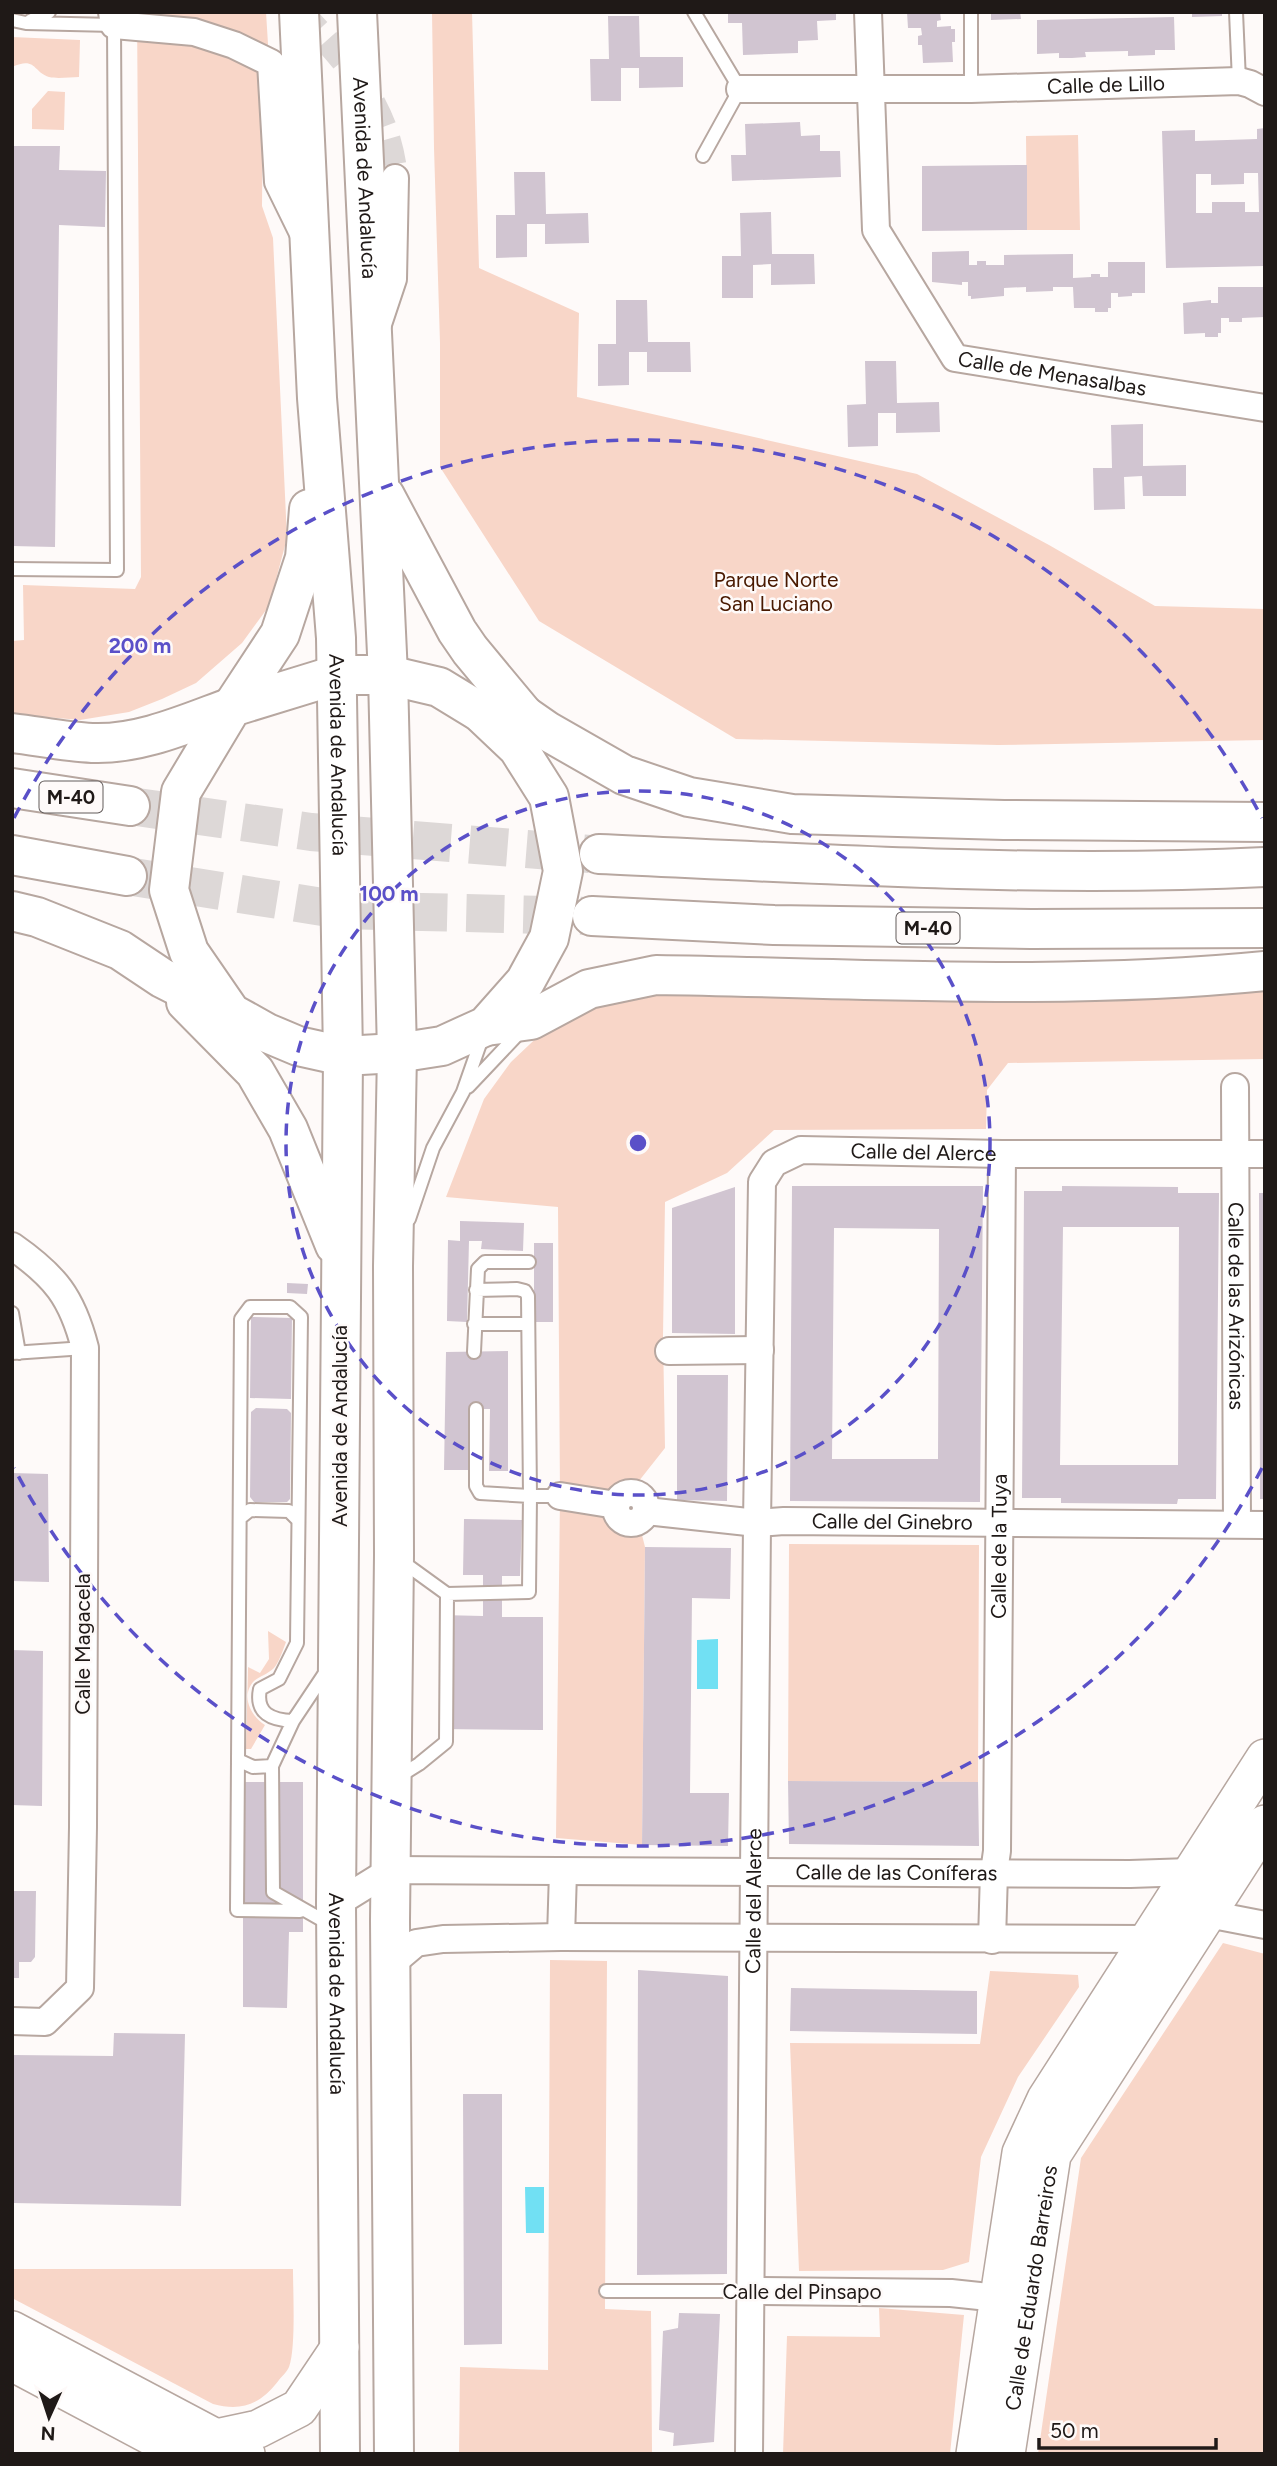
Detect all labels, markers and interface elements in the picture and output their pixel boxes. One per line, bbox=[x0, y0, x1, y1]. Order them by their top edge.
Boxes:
street label: Calle de Lillo bbox=[1047, 70, 1165, 99]
street label: Avenida de Andalucía bbox=[348, 76, 382, 279]
street label: Calle de Menasalbas bbox=[956, 346, 1148, 401]
park label: Parque Norte San Luciano bbox=[713, 567, 839, 616]
text: 200 m bbox=[109, 633, 171, 658]
street label: Avenida de Andalucía bbox=[324, 654, 353, 856]
road number: M-40 bbox=[40, 782, 102, 812]
text: 100 m bbox=[359, 881, 419, 906]
road number: M-40 bbox=[897, 912, 960, 944]
centre of rings bbox=[626, 1131, 650, 1155]
street label: Calle del Alerce bbox=[850, 1138, 997, 1166]
street label: Calle de las Arizónicas bbox=[1224, 1202, 1249, 1410]
street label: Avenida de Andalucía bbox=[327, 1325, 352, 1527]
street label: Calle de la Tuya bbox=[986, 1474, 1012, 1619]
street label: Calle del Ginebro bbox=[812, 1508, 973, 1535]
street label: Calle Magacela bbox=[70, 1573, 95, 1715]
street label: Calle del Alerce bbox=[740, 1828, 766, 1974]
street label: Calle de las Coníferas bbox=[795, 1859, 997, 1885]
street label: Avenida de Andalucía bbox=[324, 1893, 350, 2095]
street label: Calle de Eduardo Barreiros bbox=[1000, 2163, 1062, 2412]
street label: Calle del Pinsapo bbox=[722, 2279, 882, 2304]
north arrow bbox=[14, 2382, 84, 2452]
scale bar bbox=[1039, 2406, 1216, 2450]
text: 50 m bbox=[1050, 2418, 1099, 2443]
text: N bbox=[40, 2422, 56, 2445]

